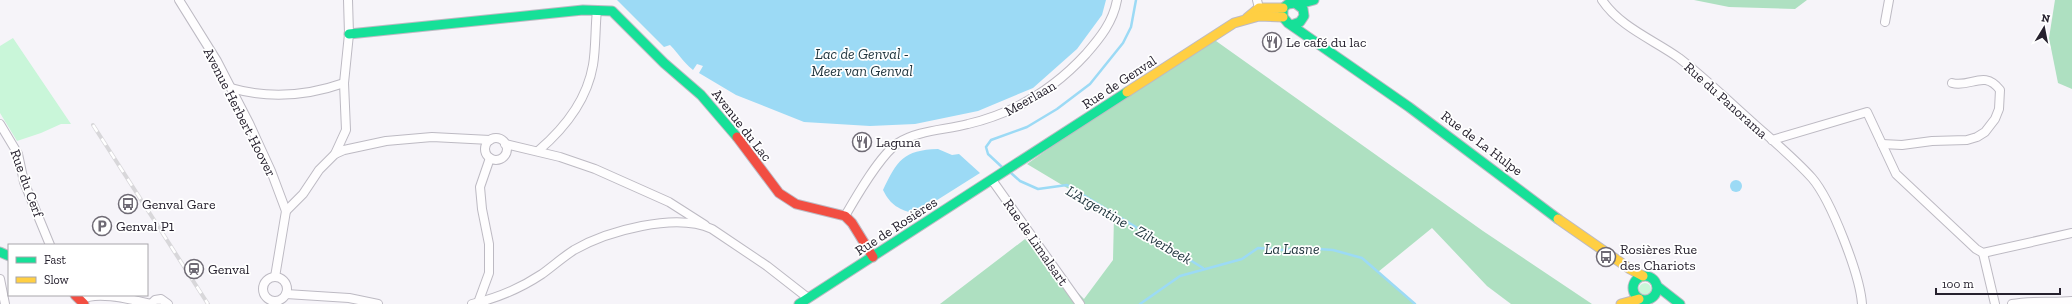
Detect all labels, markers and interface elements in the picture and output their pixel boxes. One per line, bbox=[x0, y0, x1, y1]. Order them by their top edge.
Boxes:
north arrow bbox=[2024, 8, 2064, 48]
text: N bbox=[2040, 12, 2052, 26]
restaurant icon: Le café du lac bbox=[1261, 31, 1283, 53]
place label: Le café du lac bbox=[1286, 34, 1366, 51]
street label: Avenue Herbert Hoover bbox=[200, 45, 279, 180]
water label: Lac de Genval - Meer van Genval bbox=[811, 45, 913, 80]
street label: Rue de Genval bbox=[1079, 52, 1160, 113]
street label: Rue du Panorama bbox=[1680, 58, 1771, 142]
street label: Meerlaan bbox=[1002, 77, 1059, 120]
street label: Avenue du Lac bbox=[708, 86, 775, 165]
street label: Rue de La Hulpe bbox=[1438, 107, 1526, 180]
restaurant icon: Laguna bbox=[851, 131, 873, 153]
place label: Laguna bbox=[876, 134, 921, 151]
street label: Rue du Cerf bbox=[6, 147, 47, 221]
water label: L'Argentine - Zilverbeek bbox=[1063, 182, 1195, 268]
bus stop icon: Genval Gare bbox=[117, 193, 139, 215]
street label: Rue de Rosières bbox=[852, 194, 941, 259]
place label: Genval Gare bbox=[142, 196, 216, 213]
street label: Rue de Limalsart bbox=[999, 196, 1072, 290]
parking icon: Genval P1 bbox=[91, 215, 113, 237]
place label: Genval P1 bbox=[116, 218, 175, 235]
water label: La Lasne bbox=[1265, 240, 1319, 258]
place label: Rosières Rue des Chariots bbox=[1620, 241, 1698, 274]
legend bbox=[8, 244, 148, 296]
bus stop icon: Rosières Rue des Chariots bbox=[1595, 246, 1617, 268]
text: Fast bbox=[44, 253, 67, 267]
station icon: Genval bbox=[183, 258, 205, 280]
place label: Genval bbox=[208, 261, 250, 278]
scale bar bbox=[1936, 270, 2060, 296]
text: Slow bbox=[44, 273, 70, 287]
text: 100 m bbox=[1942, 277, 1974, 291]

